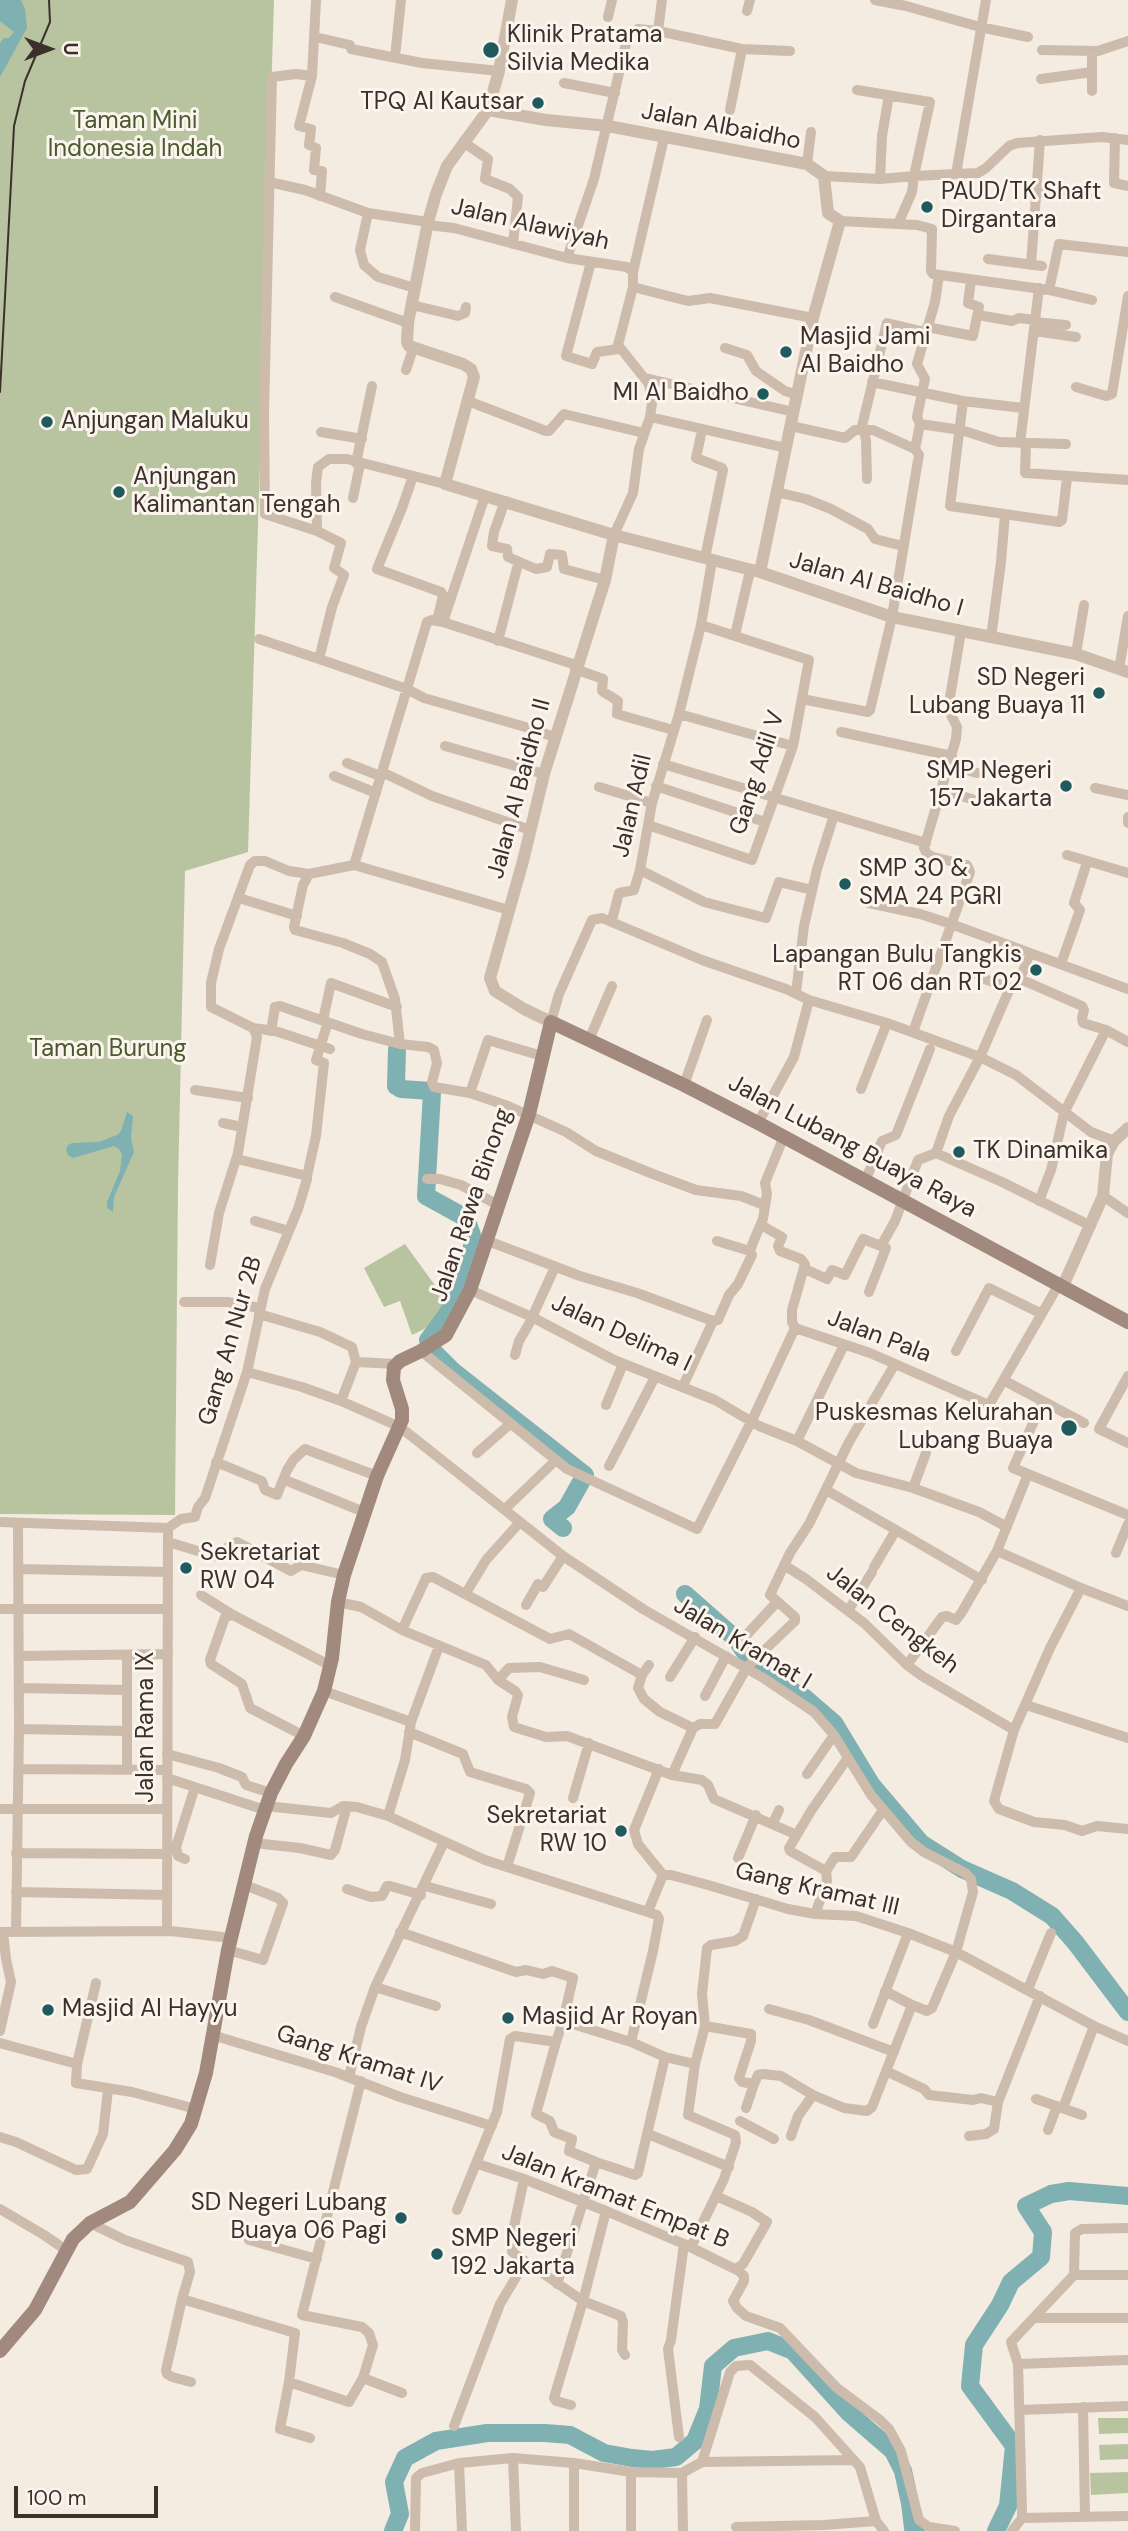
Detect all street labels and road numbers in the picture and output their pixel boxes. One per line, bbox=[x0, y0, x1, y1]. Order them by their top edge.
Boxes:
street label: Jalan Albaidho bbox=[639, 97, 803, 157]
street label: Jalan Alawiyah bbox=[448, 193, 612, 257]
street label: Jalan Al Baidho I bbox=[786, 546, 966, 624]
street label: Jalan Al Baidho II bbox=[482, 696, 558, 882]
street label: Gang Adil V bbox=[724, 707, 792, 839]
street label: Jalan Adil bbox=[607, 752, 659, 860]
street label: Jalan Lubang Buaya Raya bbox=[723, 1069, 981, 1225]
street label: Jalan Rawa Binong bbox=[425, 1104, 519, 1306]
street label: Gang An Nur 2B bbox=[193, 1253, 269, 1429]
street label: Jalan Delima I bbox=[546, 1289, 696, 1379]
street label: Jalan Pala bbox=[823, 1304, 935, 1370]
street label: Jalan Cengkeh bbox=[820, 1559, 964, 1681]
street label: Jalan Kramat I bbox=[668, 1592, 816, 1696]
street label: Jalan Rama IX bbox=[133, 1651, 161, 1803]
street label: Gang Kramat III bbox=[732, 1857, 902, 1923]
street label: Gang Kramat IV bbox=[273, 2020, 445, 2100]
street label: Jalan Kramat Empat B bbox=[497, 2138, 733, 2256]

